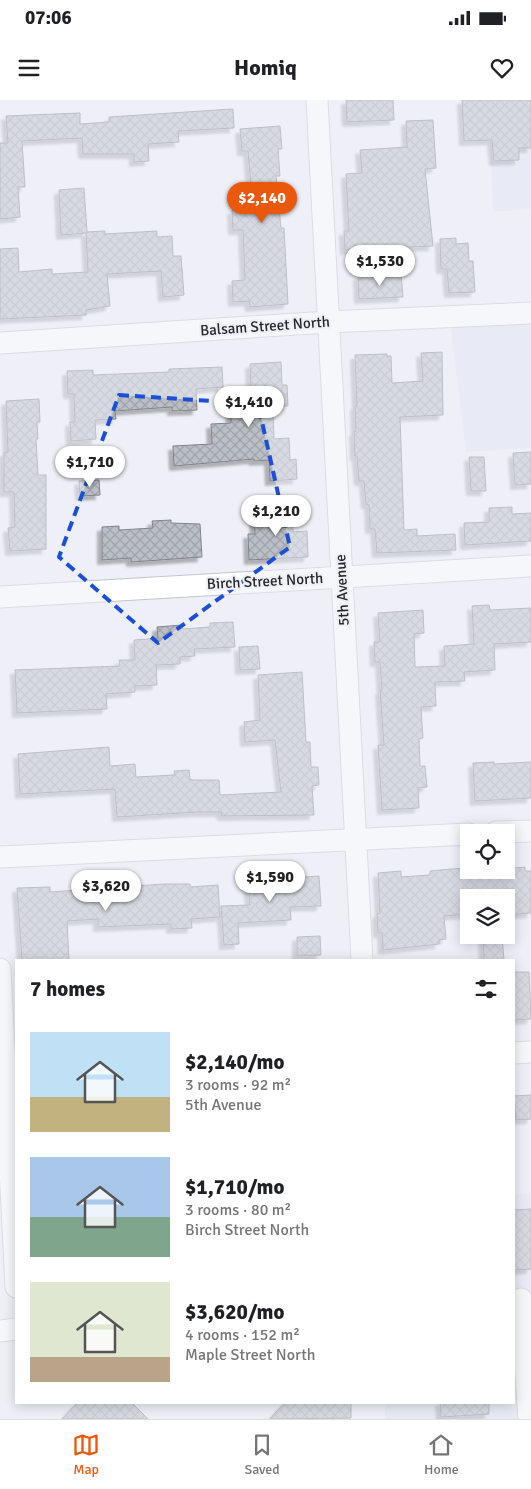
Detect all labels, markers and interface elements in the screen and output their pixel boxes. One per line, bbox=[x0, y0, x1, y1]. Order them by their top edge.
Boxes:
text: 07:06 bbox=[25, 6, 72, 30]
icon: menu bbox=[15, 54, 43, 82]
text: Homiq bbox=[234, 54, 297, 81]
icon: heart bbox=[488, 54, 516, 82]
pin: $2,140 bbox=[221, 182, 303, 224]
text: $2,140 bbox=[238, 188, 286, 208]
pin: $1,530 bbox=[339, 244, 421, 287]
text: $1,530 bbox=[356, 251, 404, 271]
street label: Balsam Street North bbox=[199, 312, 331, 340]
pin: $1,410 bbox=[208, 386, 290, 428]
text: $1,410 bbox=[225, 392, 273, 412]
pin: $1,710 bbox=[49, 446, 131, 488]
text: $1,710 bbox=[66, 452, 114, 472]
pin: $1,210 bbox=[235, 494, 317, 537]
text: $1,210 bbox=[252, 501, 300, 521]
street label: 5th Avenue bbox=[331, 554, 353, 626]
street label: Birch Street North bbox=[206, 569, 324, 593]
map controls bbox=[460, 824, 515, 944]
button: locate bbox=[460, 824, 515, 879]
pin: $1,590 bbox=[229, 860, 311, 903]
text: $1,590 bbox=[246, 867, 294, 887]
pin: $3,620 bbox=[65, 870, 147, 912]
text: $3,620 bbox=[82, 876, 130, 896]
button: layers bbox=[460, 889, 515, 944]
icon: filters bbox=[472, 975, 500, 1003]
text: 7 homes bbox=[30, 976, 105, 1002]
text: $2,140/mo bbox=[185, 1049, 284, 1075]
icon: home bbox=[70, 1052, 130, 1112]
text: 3 rooms · 92 m² bbox=[185, 1075, 291, 1095]
text: 5th Avenue bbox=[185, 1095, 262, 1115]
text: $1,710/mo bbox=[185, 1174, 284, 1200]
icon: home bbox=[70, 1177, 130, 1237]
text: 3 rooms · 80 m² bbox=[185, 1200, 291, 1220]
text: Birch Street North bbox=[185, 1220, 309, 1240]
text: $3,620/mo bbox=[185, 1299, 284, 1325]
icon: home bbox=[70, 1302, 130, 1362]
text: 4 rooms · 152 m² bbox=[185, 1325, 300, 1345]
text: Maple Street North bbox=[185, 1345, 316, 1365]
tab: Map bbox=[72, 1431, 100, 1478]
tab: Saved bbox=[244, 1431, 280, 1478]
tab: Home bbox=[424, 1431, 459, 1478]

